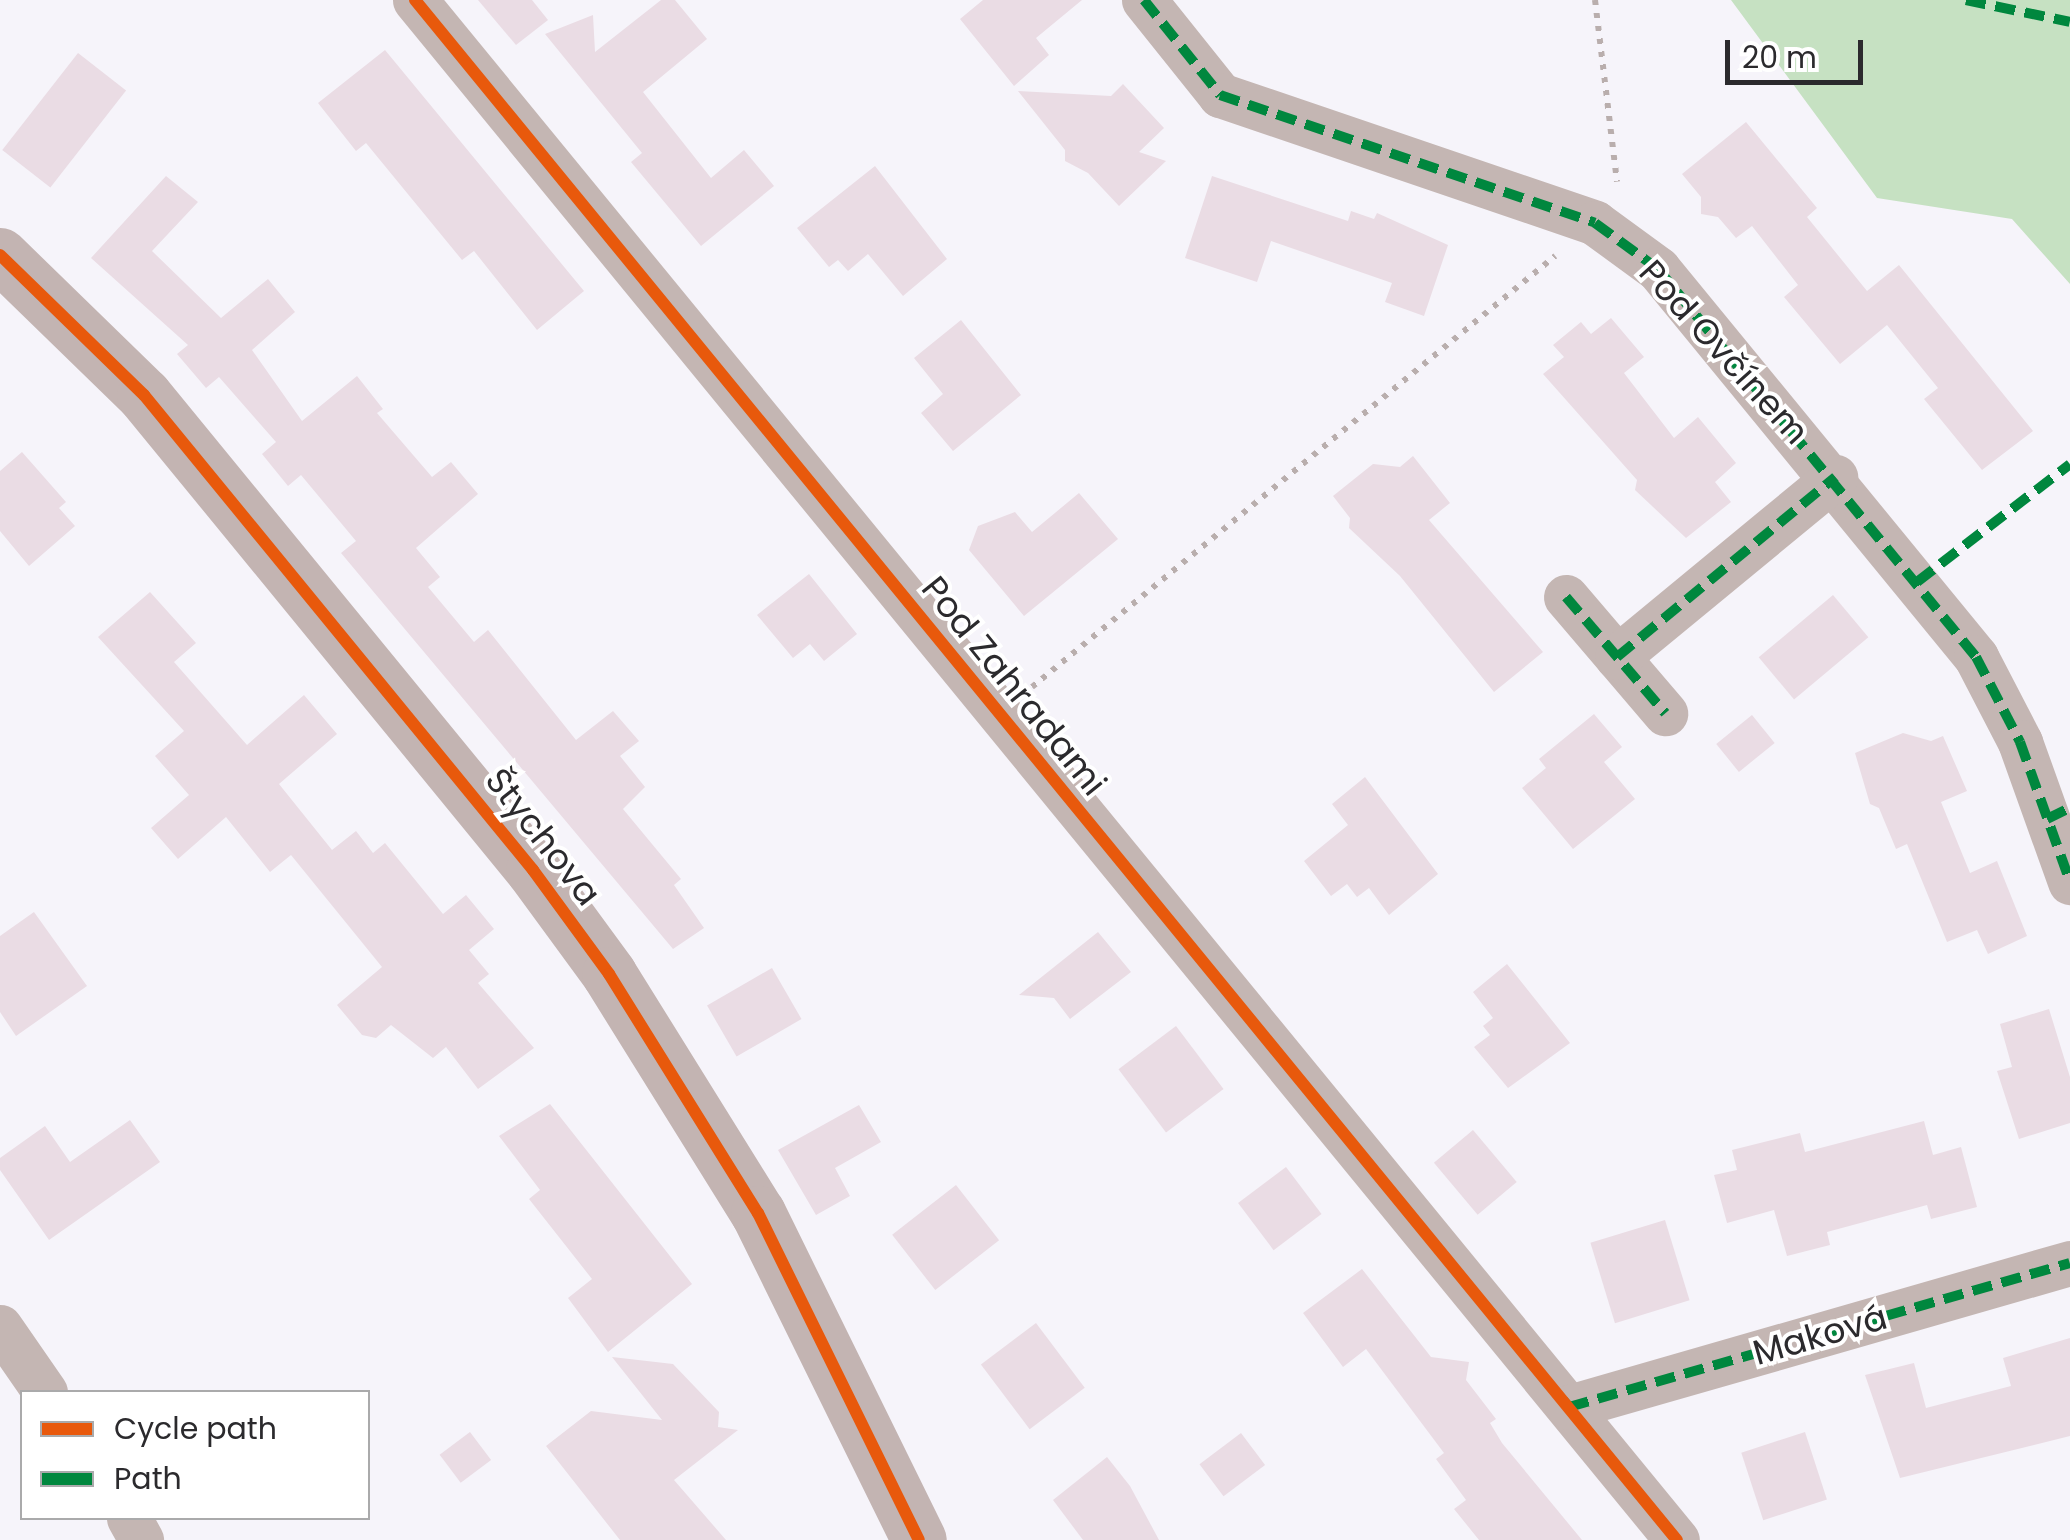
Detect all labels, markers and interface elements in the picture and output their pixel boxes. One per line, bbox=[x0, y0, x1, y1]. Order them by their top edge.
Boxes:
scale bar bbox=[1730, 20, 1868, 82]
text: 20 m bbox=[1742, 36, 1817, 79]
street label: Pod Ovčínem bbox=[1631, 251, 1817, 453]
street label: Pod Zahradami bbox=[913, 568, 1115, 804]
street label: Štychova bbox=[476, 760, 610, 914]
street label: Maková bbox=[1748, 1296, 1892, 1374]
legend bbox=[20, 1390, 370, 1520]
text: Cycle path bbox=[114, 1407, 277, 1450]
text: Path bbox=[114, 1457, 182, 1500]

